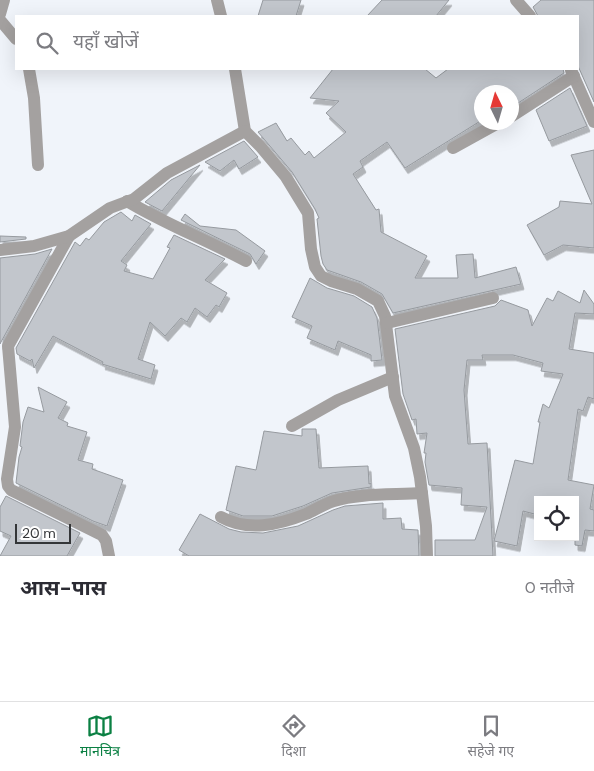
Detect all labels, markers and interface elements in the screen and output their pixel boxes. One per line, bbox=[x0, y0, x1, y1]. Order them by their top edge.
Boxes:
search box bbox=[15, 15, 579, 70]
icon: search bbox=[33, 29, 61, 57]
text: यहाँ खोजें bbox=[73, 29, 139, 54]
north arrow bbox=[474, 85, 519, 130]
map controls bbox=[534, 496, 579, 541]
button: locate bbox=[534, 496, 579, 541]
scale bar bbox=[15, 521, 71, 544]
text: 20 m bbox=[22, 524, 56, 542]
text: आस-पास bbox=[20, 574, 106, 602]
text: 0 नतीजे bbox=[525, 577, 574, 598]
tab: मानचित्र bbox=[80, 712, 120, 762]
tab: दिशा bbox=[280, 712, 308, 762]
tab: सहेजे गए bbox=[467, 712, 514, 762]

